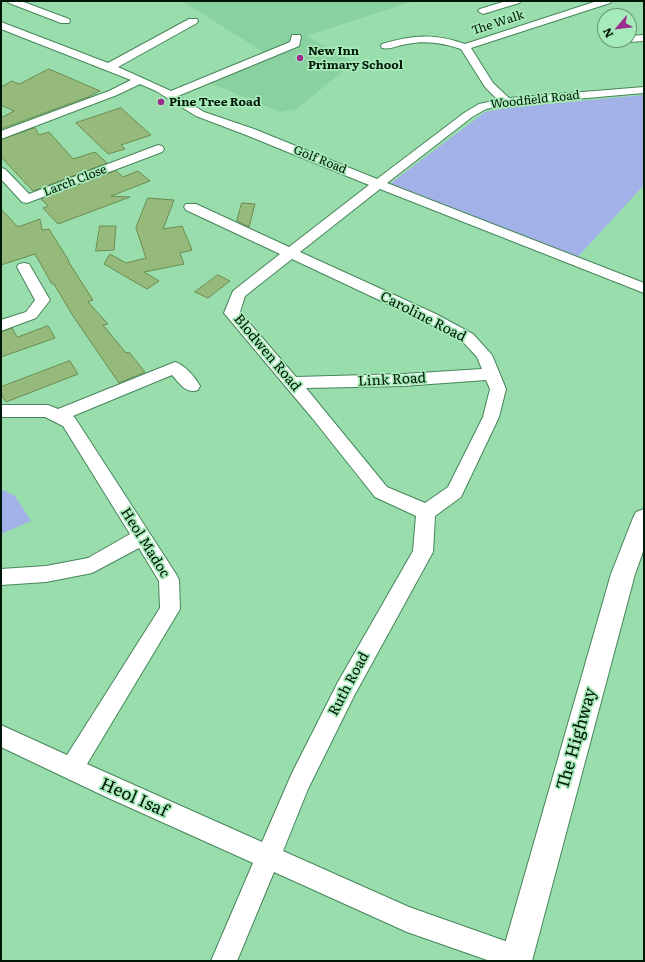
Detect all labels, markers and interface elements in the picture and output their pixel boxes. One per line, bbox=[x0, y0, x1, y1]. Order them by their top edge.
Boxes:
street label: The Walk bbox=[470, 8, 526, 38]
north arrow bbox=[597, 8, 637, 48]
text: N bbox=[598, 25, 617, 41]
place label: New Inn Primary School bbox=[308, 44, 403, 72]
marker: New Inn Primary School bbox=[295, 53, 305, 63]
street label: Woodfield Road bbox=[490, 88, 580, 112]
place label: Pine Tree Road bbox=[169, 95, 261, 109]
marker: Pine Tree Road bbox=[156, 97, 166, 107]
street label: Golf Road bbox=[291, 143, 349, 177]
street label: Larch Close bbox=[41, 162, 109, 200]
street label: Caroline Road bbox=[377, 288, 469, 346]
street label: Blodwen Road bbox=[230, 311, 304, 395]
street label: Link Road bbox=[358, 370, 426, 390]
street label: Heol Madoc bbox=[117, 505, 173, 581]
street label: Ruth Road bbox=[325, 649, 373, 719]
street label: The Highway bbox=[553, 686, 601, 792]
street label: Heol Isaf bbox=[97, 774, 171, 822]

